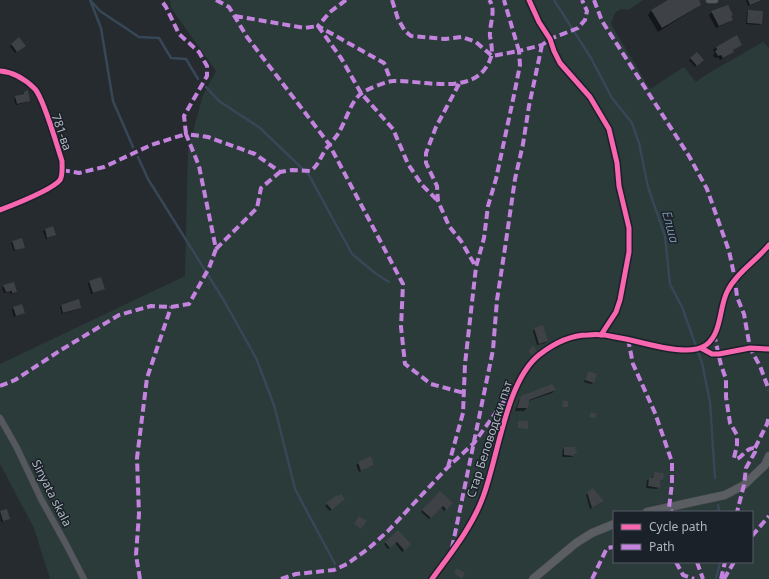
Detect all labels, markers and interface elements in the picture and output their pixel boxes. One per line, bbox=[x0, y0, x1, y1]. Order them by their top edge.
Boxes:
street label: 781-ва bbox=[48, 111, 76, 153]
water label: Елша bbox=[658, 209, 684, 246]
street label: Стар Беловодски път bbox=[462, 378, 516, 500]
street label: Sinyata skala bbox=[28, 457, 76, 529]
legend bbox=[613, 511, 753, 563]
text: Cycle path bbox=[649, 518, 707, 535]
text: Path bbox=[649, 538, 675, 555]

